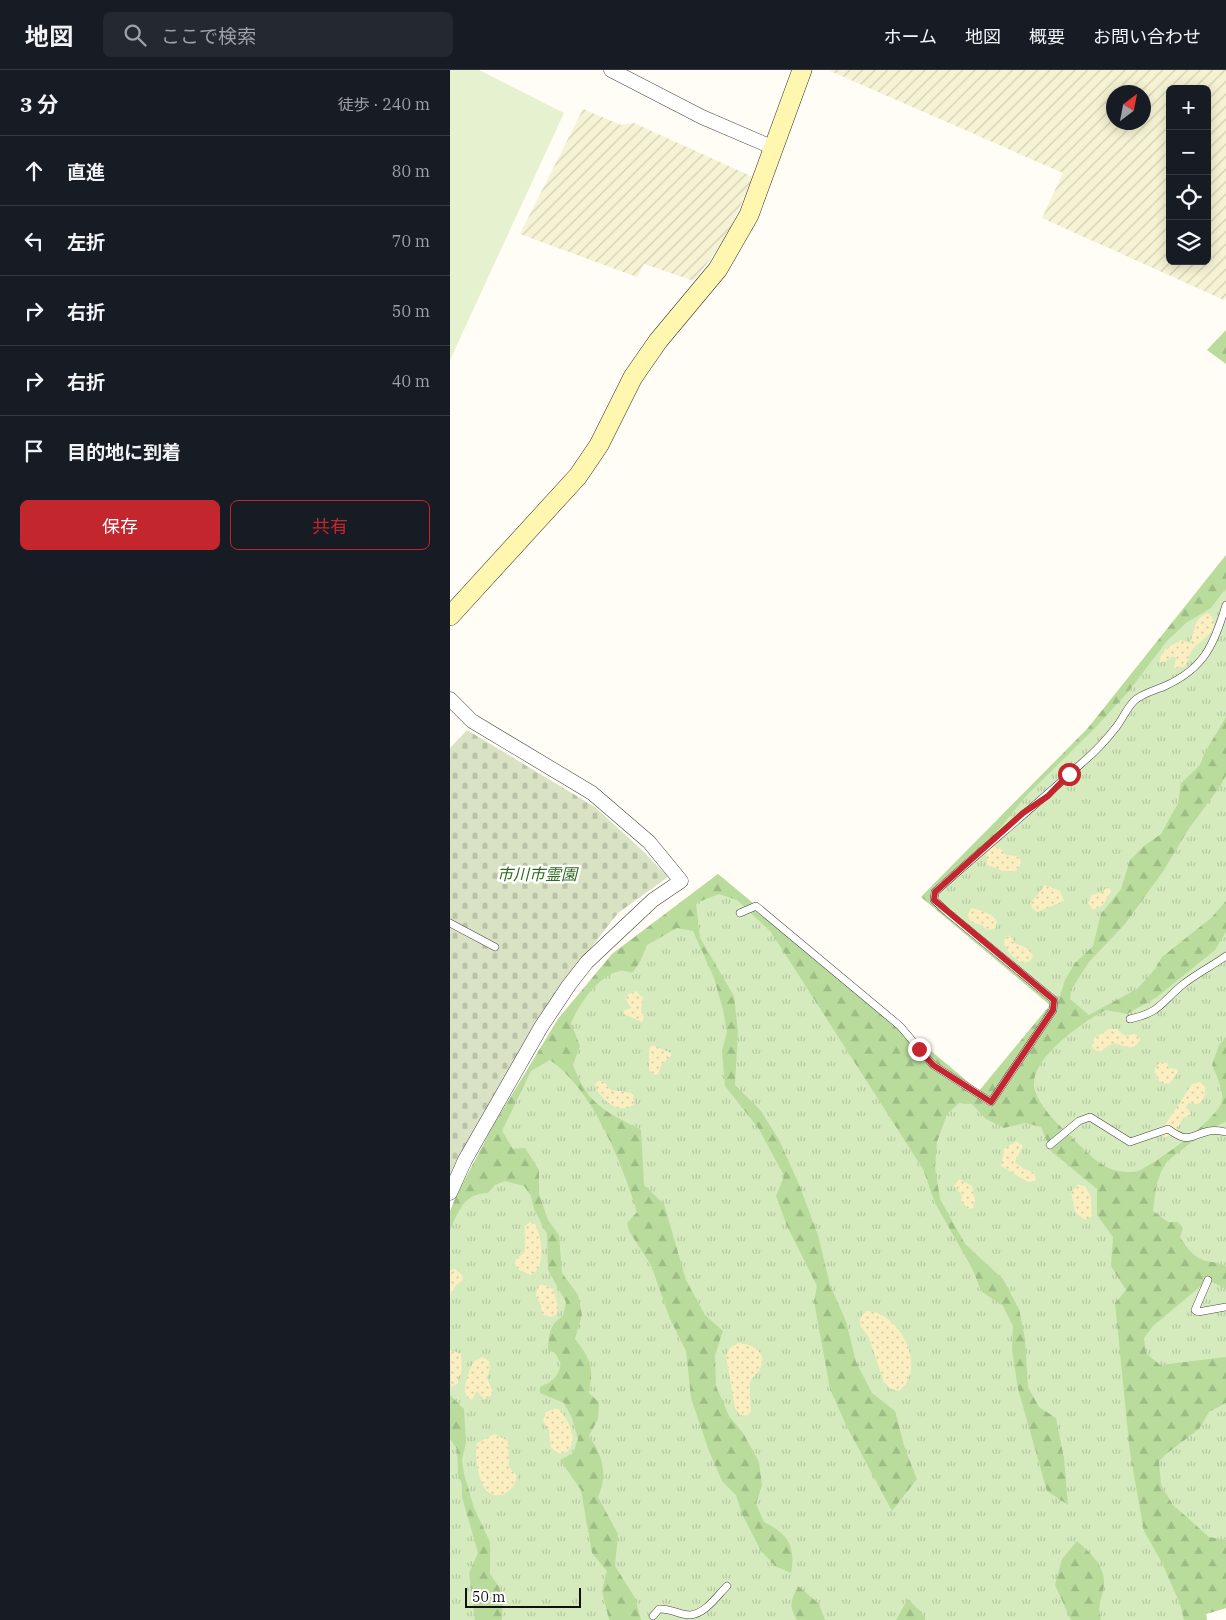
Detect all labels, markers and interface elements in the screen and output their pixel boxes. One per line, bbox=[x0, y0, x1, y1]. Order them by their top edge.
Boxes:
search box bbox=[103, 12, 453, 57]
text: 地図 bbox=[25, 20, 73, 52]
icon: search bbox=[121, 21, 149, 49]
text: ここで検索 bbox=[161, 24, 256, 48]
text: ホーム bbox=[884, 25, 937, 48]
text: 地図 bbox=[965, 25, 1001, 48]
text: 概要 bbox=[1029, 25, 1065, 48]
text: お問い合わせ bbox=[1093, 25, 1201, 48]
north arrow bbox=[1106, 85, 1151, 130]
map controls bbox=[1166, 85, 1211, 265]
button: + bbox=[1166, 85, 1211, 130]
text: 3 分 bbox=[20, 90, 58, 118]
text: 徒歩 · 240 m bbox=[338, 94, 430, 114]
button: − bbox=[1166, 130, 1211, 175]
icon: ahead bbox=[20, 157, 48, 185]
text: 直進 bbox=[67, 160, 105, 184]
text: 80 m bbox=[392, 161, 430, 181]
button: locate bbox=[1166, 175, 1211, 220]
button: layers bbox=[1166, 220, 1211, 265]
icon: left bbox=[20, 227, 48, 255]
text: 左折 bbox=[67, 230, 105, 254]
text: 70 m bbox=[392, 231, 430, 251]
icon: right bbox=[20, 297, 48, 325]
text: 右折 bbox=[67, 300, 105, 324]
text: 50 m bbox=[392, 301, 430, 321]
icon: right bbox=[20, 367, 48, 395]
text: 右折 bbox=[67, 370, 105, 394]
text: 40 m bbox=[392, 371, 430, 391]
icon: arrive bbox=[20, 437, 48, 465]
text: 目的地に到着 bbox=[67, 440, 181, 464]
button: 保存 bbox=[20, 500, 220, 550]
button: 共有 bbox=[230, 500, 430, 550]
route start bbox=[1058, 763, 1081, 786]
park label: 市川市霊園 bbox=[497, 864, 579, 884]
route end bbox=[908, 1038, 931, 1061]
scale bar bbox=[465, 1585, 581, 1608]
text: 50 m bbox=[472, 1588, 505, 1606]

